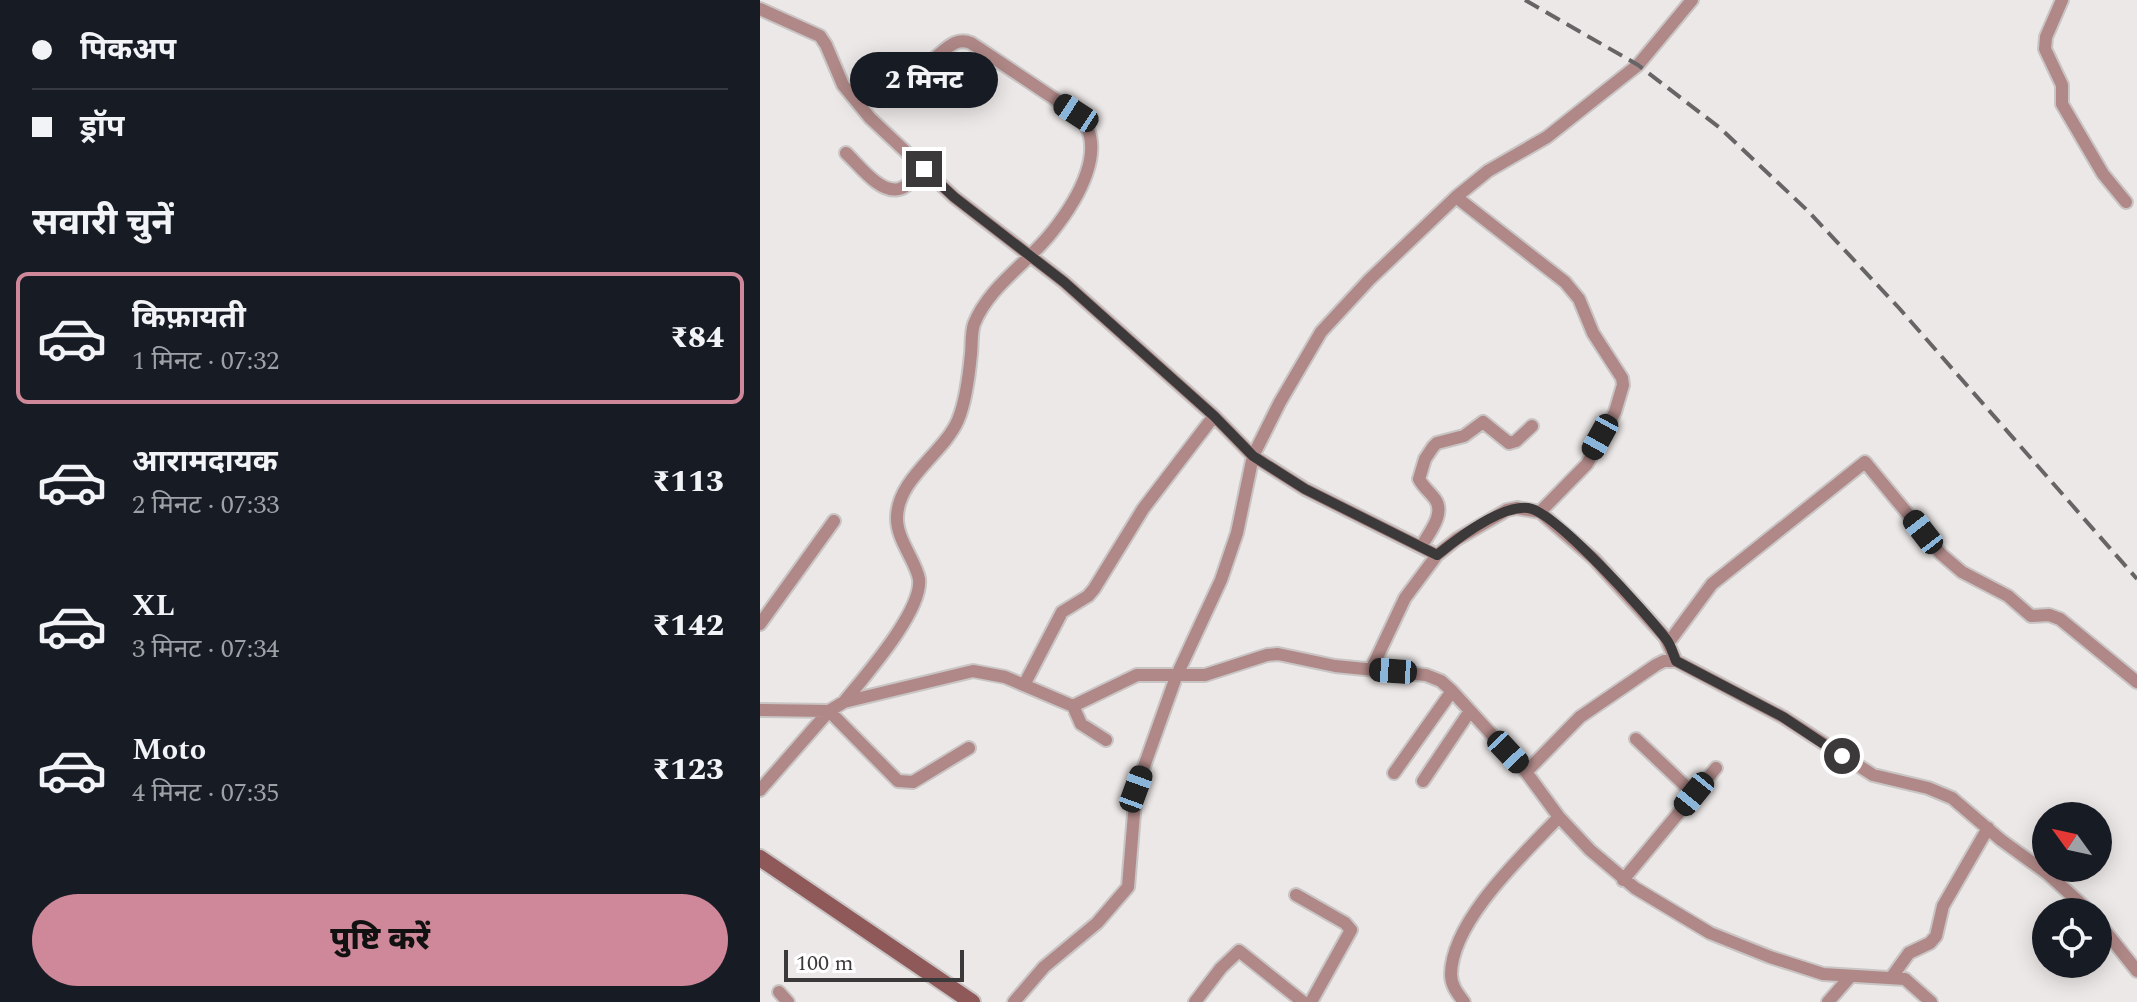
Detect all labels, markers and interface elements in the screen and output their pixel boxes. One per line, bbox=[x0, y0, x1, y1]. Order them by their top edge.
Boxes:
text: पिकअप bbox=[80, 27, 176, 73]
callout: 2 मिनट bbox=[850, 53, 998, 109]
text: 2 मिनट bbox=[885, 60, 963, 100]
car bbox=[1049, 90, 1103, 136]
text: ड्रॉप bbox=[80, 104, 124, 150]
route end bbox=[906, 151, 942, 187]
text: सवारी चुनें bbox=[32, 196, 173, 251]
text: किफ़ायती bbox=[132, 295, 246, 341]
icon: car bbox=[36, 302, 108, 374]
text: ₹84 bbox=[670, 315, 724, 361]
text: 1 मिनट · 07:32 bbox=[132, 341, 279, 381]
car bbox=[1578, 410, 1622, 464]
text: आरामदायक bbox=[132, 439, 278, 485]
icon: car bbox=[36, 446, 108, 518]
text: ₹113 bbox=[652, 459, 724, 505]
text: 2 मिनट · 07:33 bbox=[132, 485, 279, 525]
car bbox=[1899, 506, 1947, 558]
text: XL bbox=[132, 583, 175, 629]
icon: car bbox=[36, 590, 108, 662]
text: ₹142 bbox=[652, 603, 724, 649]
text: 3 मिनट · 07:34 bbox=[132, 629, 279, 669]
car bbox=[1368, 657, 1418, 685]
car bbox=[1483, 726, 1533, 778]
text: Moto bbox=[132, 727, 206, 773]
icon: car bbox=[36, 734, 108, 806]
route start bbox=[1824, 738, 1860, 774]
text: ₹123 bbox=[652, 747, 724, 793]
car bbox=[1117, 762, 1155, 816]
car bbox=[1670, 768, 1718, 820]
text: 4 मिनट · 07:35 bbox=[132, 773, 279, 813]
north arrow bbox=[2032, 802, 2112, 882]
map controls bbox=[2032, 802, 2112, 978]
button: पुष्टि करें bbox=[32, 894, 728, 986]
button: locate bbox=[2032, 898, 2112, 978]
scale bar bbox=[784, 946, 964, 982]
text: 100 m bbox=[796, 947, 853, 980]

